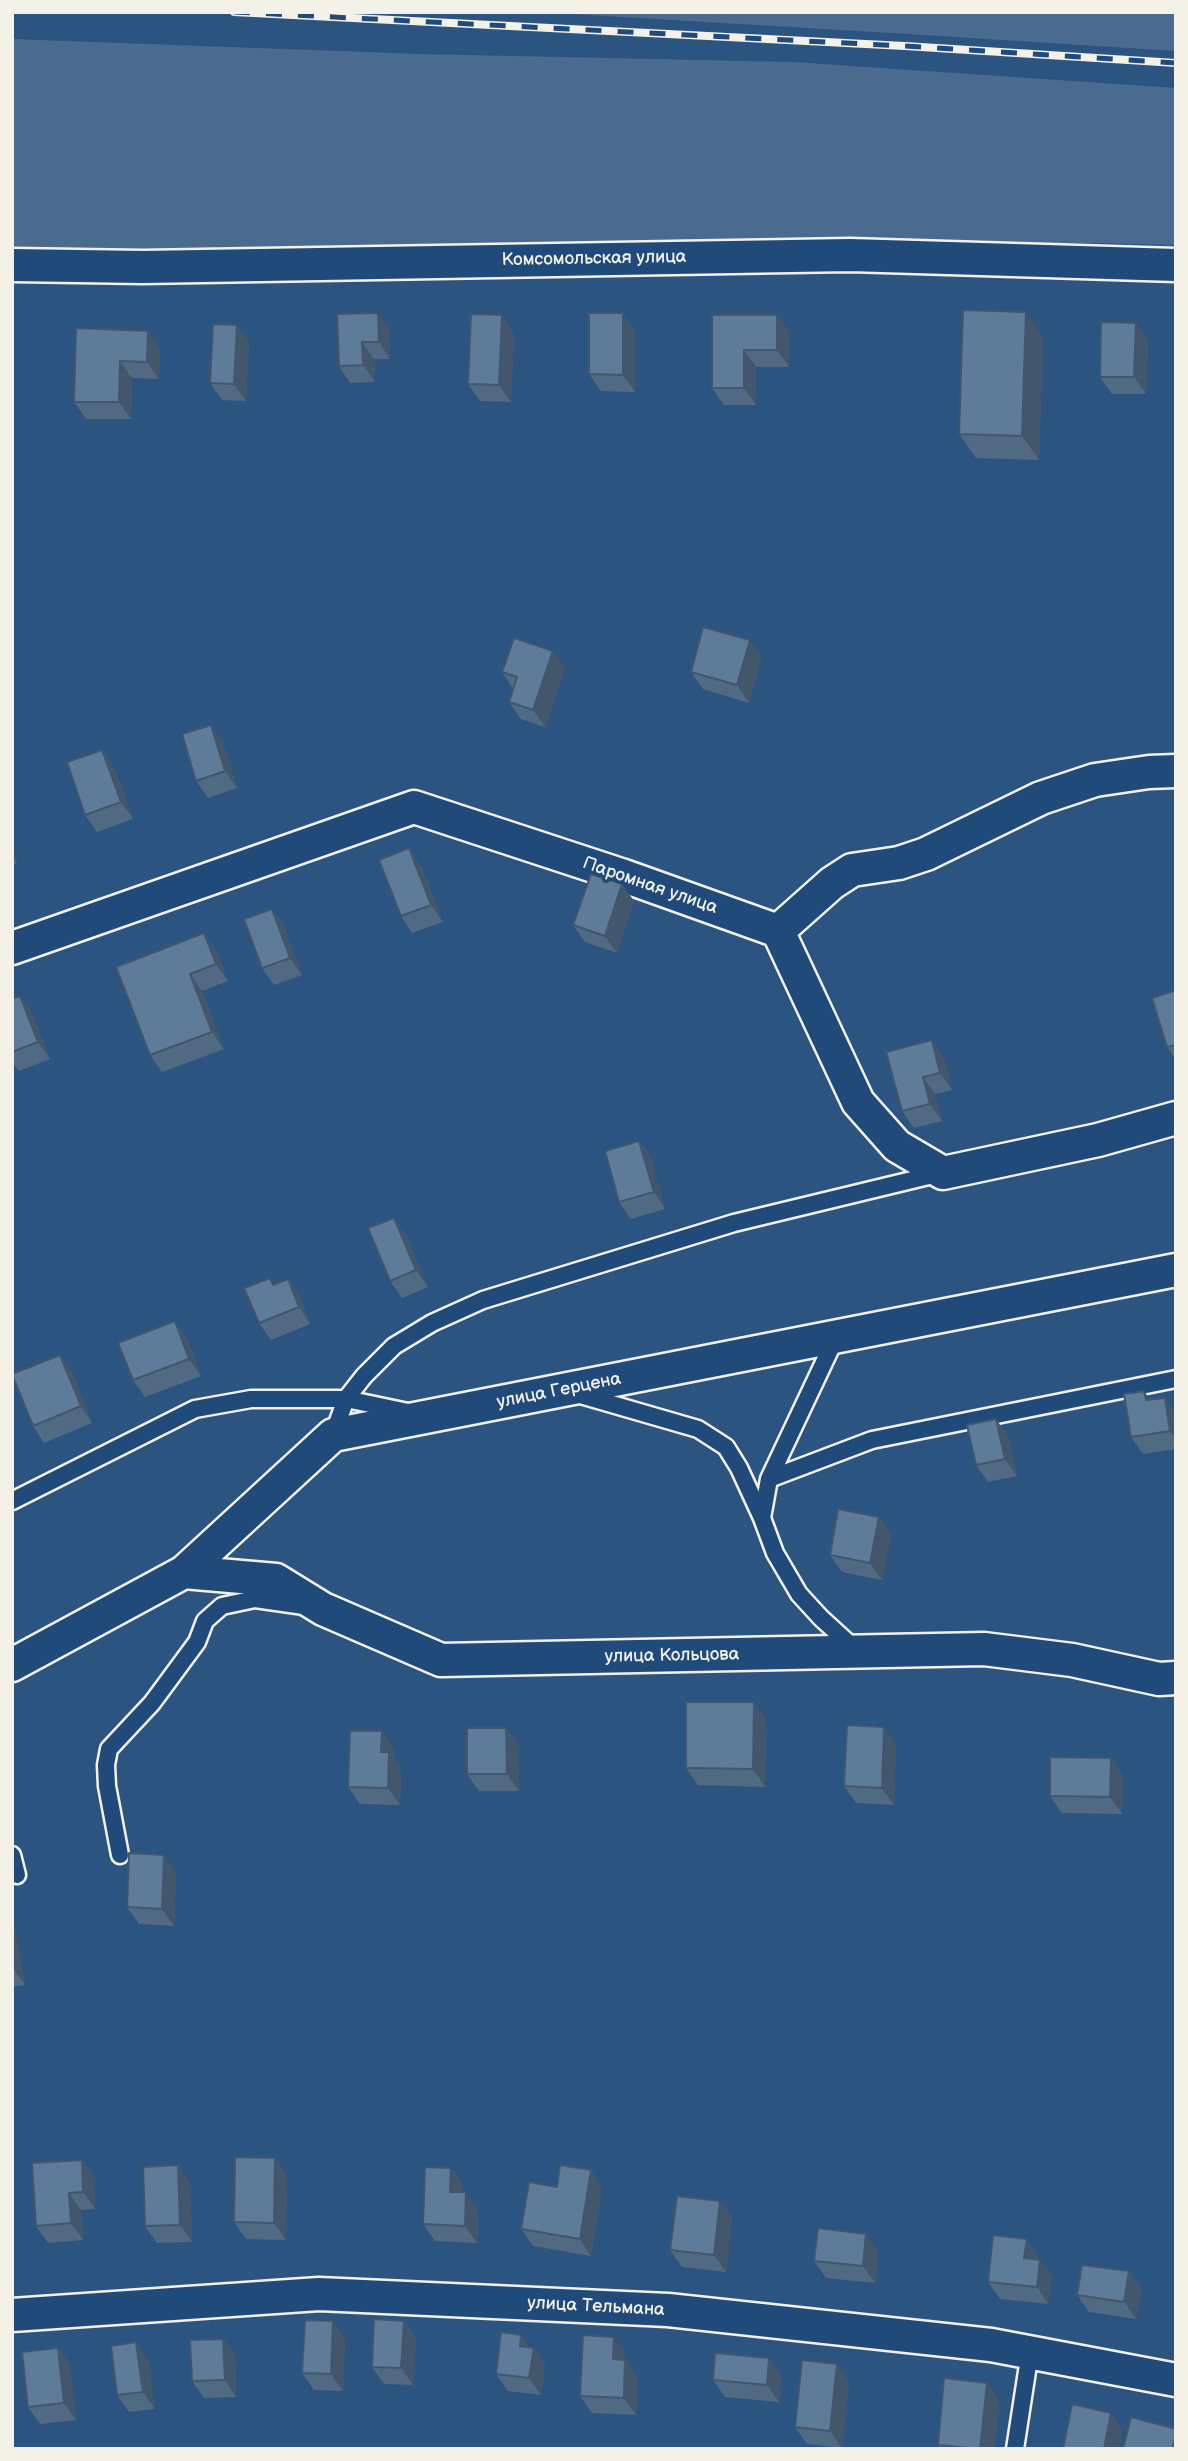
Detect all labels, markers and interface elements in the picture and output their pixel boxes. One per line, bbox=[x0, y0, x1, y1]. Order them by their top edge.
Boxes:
street label: Комсомольская улица bbox=[501, 247, 687, 271]
street label: Паромная улица bbox=[580, 853, 720, 919]
street label: улица Герцена bbox=[495, 1368, 623, 1414]
street label: улица Кольцова bbox=[604, 1644, 740, 1668]
street label: улица Тельмана bbox=[527, 2293, 665, 2321]

